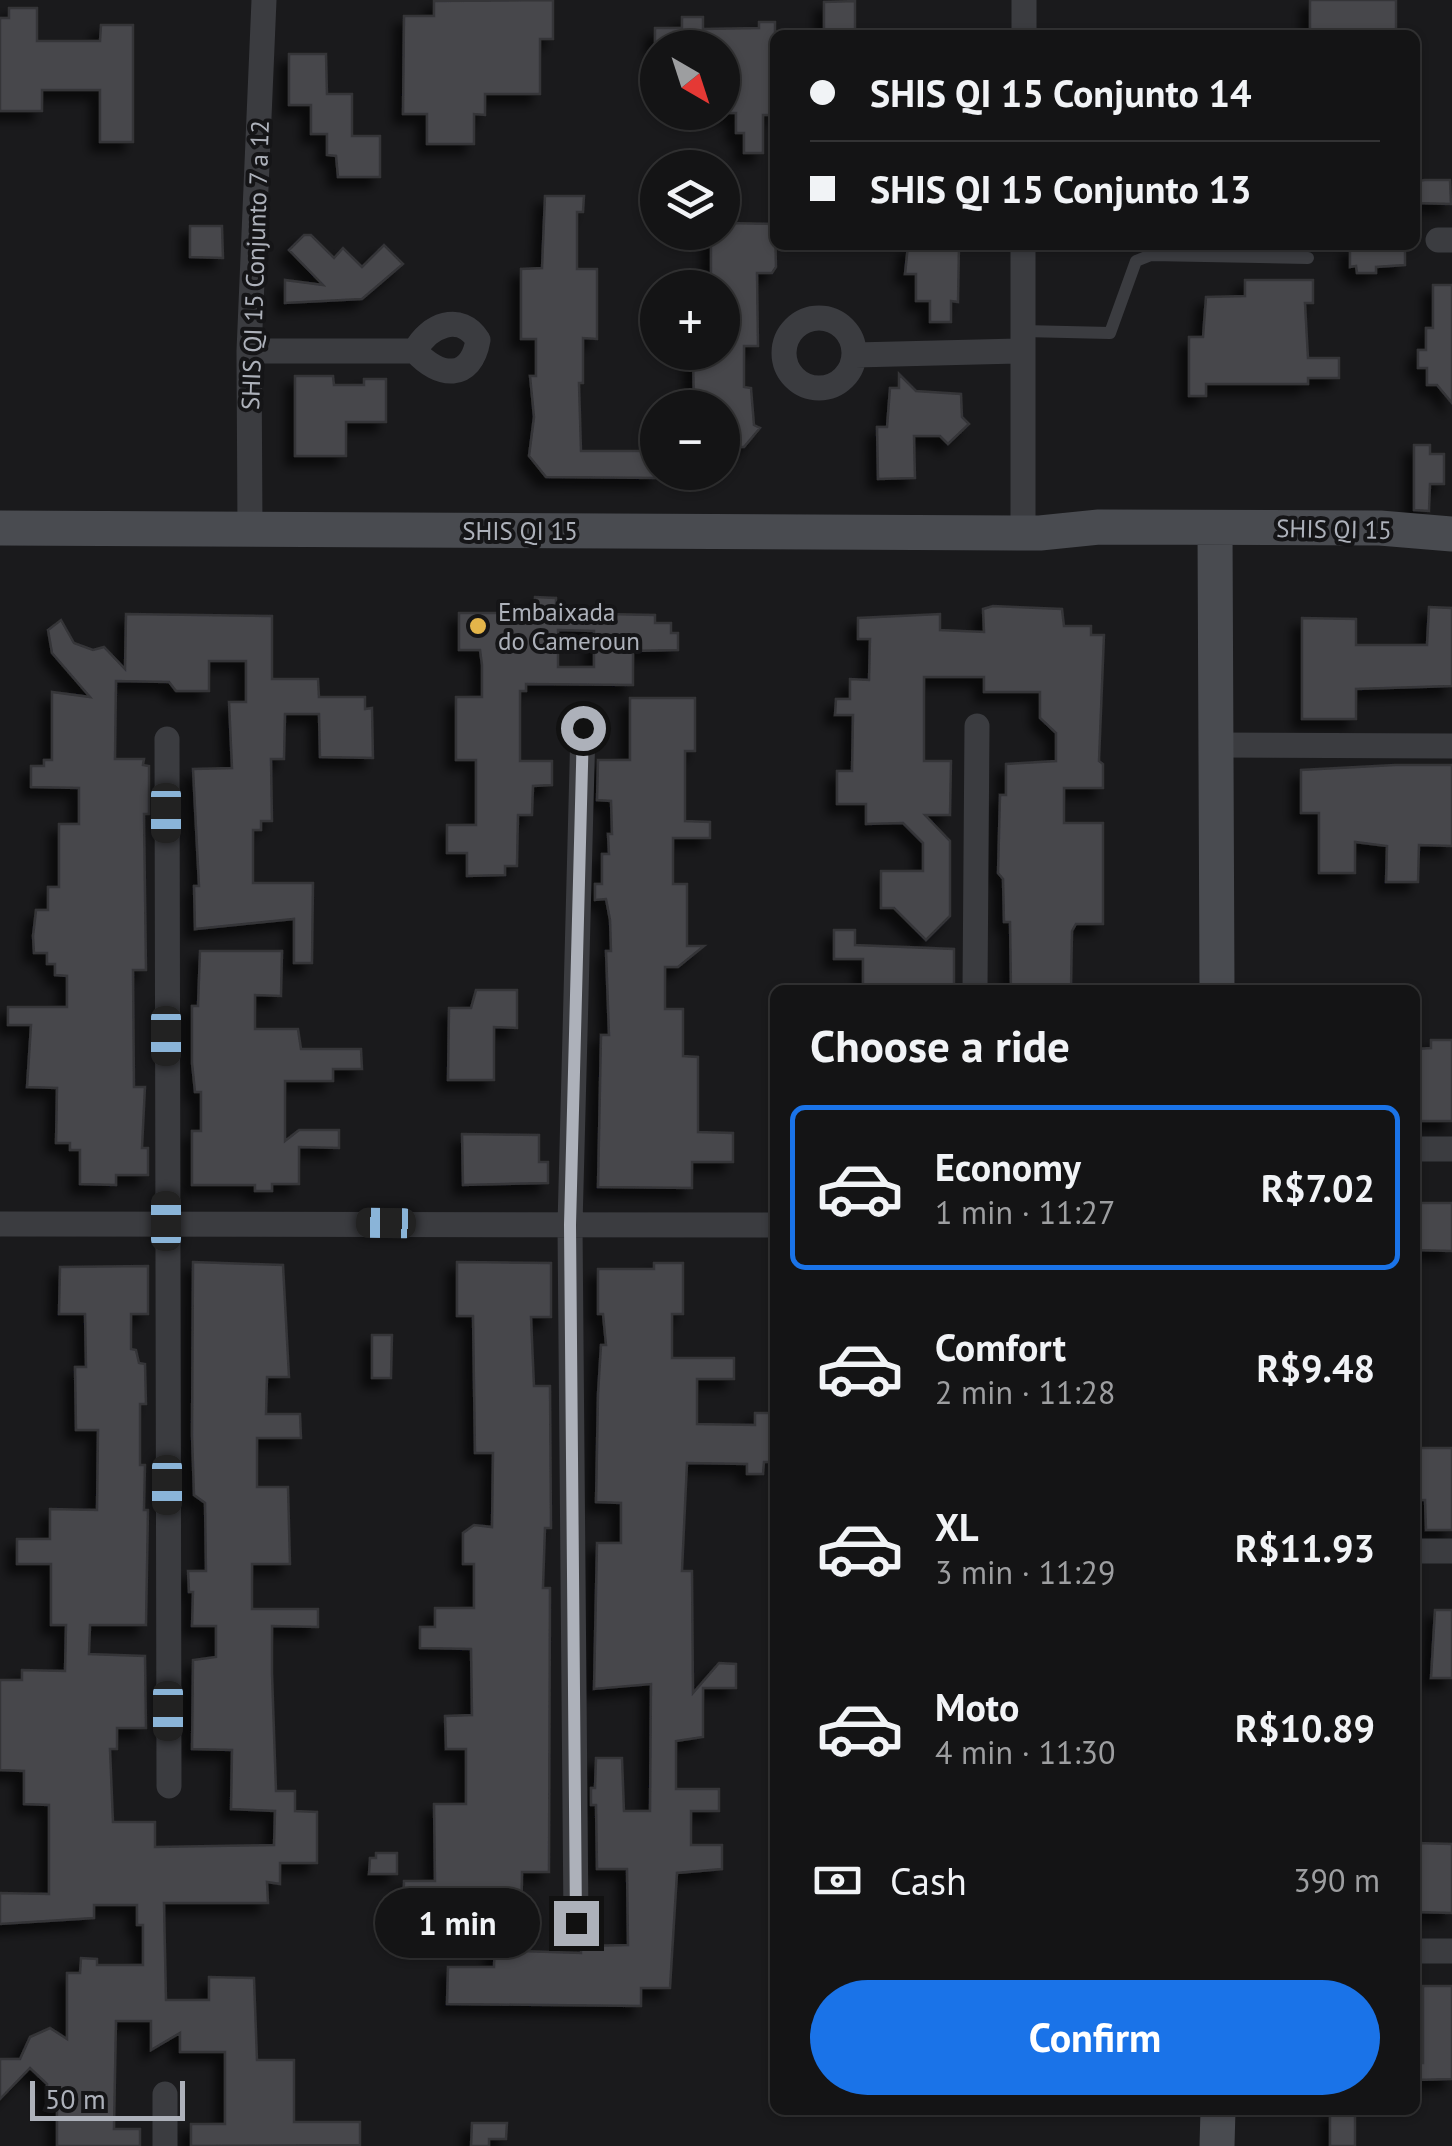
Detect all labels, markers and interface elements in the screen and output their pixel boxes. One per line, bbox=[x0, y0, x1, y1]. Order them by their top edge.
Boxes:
north arrow bbox=[640, 30, 740, 130]
map controls bbox=[640, 30, 740, 490]
text: SHIS QI 15 Conjunto 14 bbox=[870, 68, 1252, 117]
street label: SHIS QI 15 Conjunto 7 a 12 bbox=[234, 119, 276, 411]
button: layers bbox=[640, 150, 740, 250]
text: SHIS QI 15 Conjunto 13 bbox=[870, 164, 1252, 213]
button: + bbox=[640, 270, 740, 370]
button: − bbox=[640, 390, 740, 490]
street label: SHIS QI 15 bbox=[1276, 512, 1392, 546]
street label: SHIS QI 15 bbox=[462, 515, 578, 547]
place label: Embaixada do Cameroun bbox=[498, 596, 640, 657]
marker: Embaixada do Cameroun bbox=[467, 615, 489, 637]
route start bbox=[561, 706, 606, 751]
car bbox=[151, 783, 181, 843]
car bbox=[151, 1006, 181, 1066]
text: Choose a ride bbox=[810, 1016, 1070, 1074]
text: Economy bbox=[935, 1142, 1081, 1191]
icon: car bbox=[815, 1143, 905, 1233]
text: R$7.02 bbox=[1261, 1163, 1375, 1212]
car bbox=[151, 1191, 181, 1251]
text: 1 min · 11:27 bbox=[935, 1191, 1115, 1233]
car bbox=[356, 1207, 416, 1239]
text: Comfort bbox=[935, 1322, 1066, 1371]
icon: car bbox=[815, 1323, 905, 1413]
text: R$9.48 bbox=[1257, 1343, 1375, 1392]
text: 2 min · 11:28 bbox=[935, 1371, 1115, 1413]
car bbox=[152, 1455, 182, 1515]
text: XL bbox=[935, 1502, 979, 1551]
icon: car bbox=[815, 1503, 905, 1593]
text: R$11.93 bbox=[1235, 1523, 1375, 1572]
text: 3 min · 11:29 bbox=[935, 1551, 1115, 1593]
car bbox=[153, 1681, 183, 1741]
text: Moto bbox=[935, 1682, 1019, 1731]
icon: car bbox=[815, 1683, 905, 1773]
text: R$10.89 bbox=[1235, 1703, 1375, 1752]
text: 4 min · 11:30 bbox=[935, 1731, 1115, 1773]
icon: cash bbox=[810, 1853, 865, 1908]
text: Cash bbox=[890, 1856, 967, 1905]
text: 390 m bbox=[1293, 1859, 1380, 1901]
callout: 1 min bbox=[376, 1888, 541, 1958]
route end bbox=[554, 1901, 599, 1946]
text: 1 min bbox=[418, 1902, 497, 1944]
button: Confirm bbox=[810, 1980, 1380, 2095]
scale bar bbox=[30, 2076, 185, 2120]
text: 50 m bbox=[45, 2080, 106, 2117]

